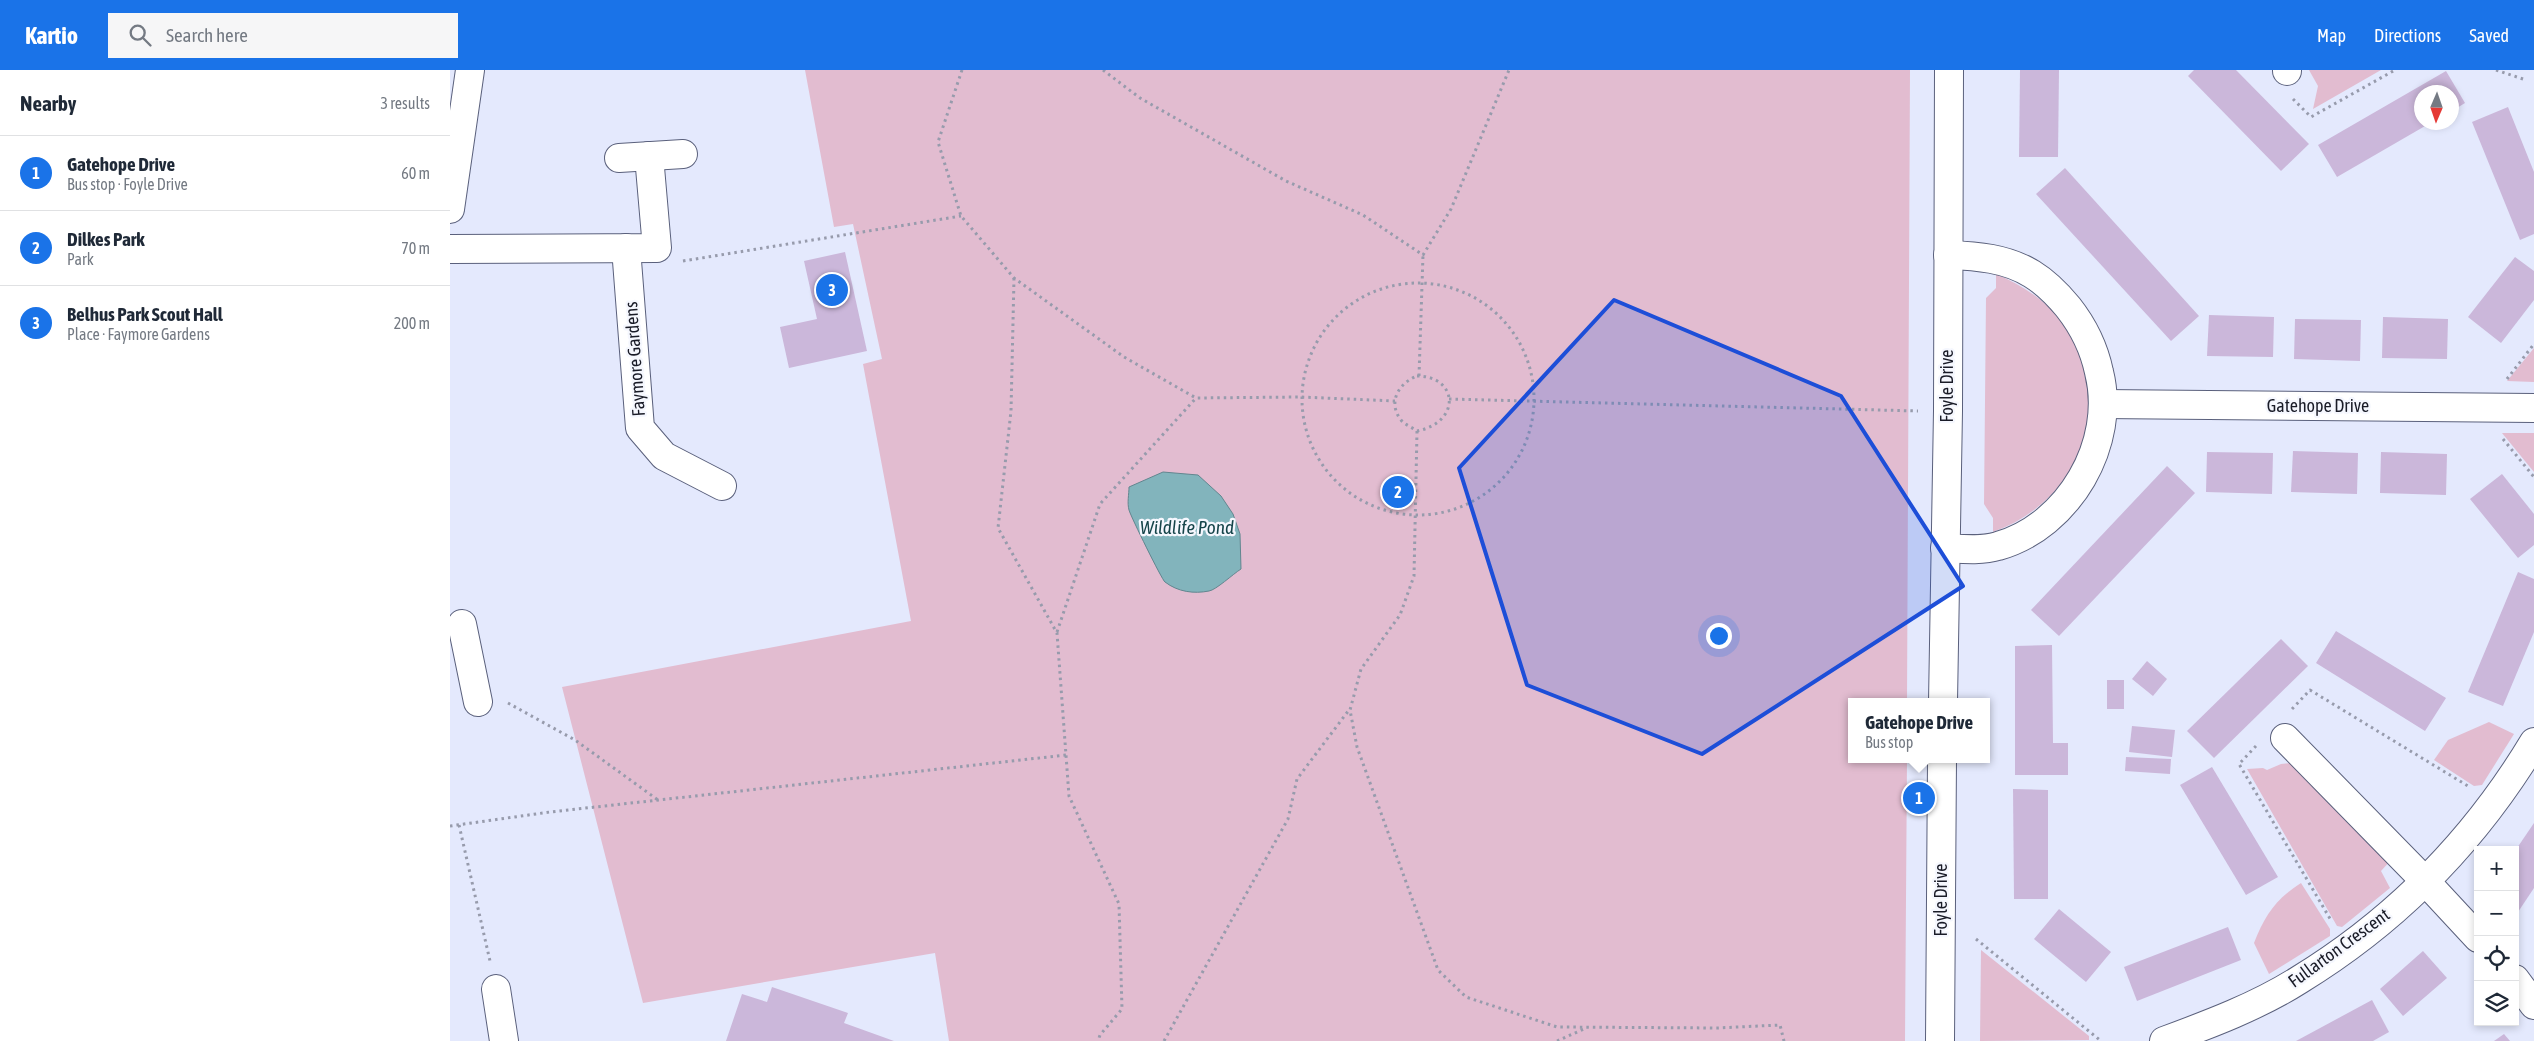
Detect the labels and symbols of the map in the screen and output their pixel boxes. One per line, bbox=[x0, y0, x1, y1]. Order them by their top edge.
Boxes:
north arrow bbox=[2414, 85, 2459, 130]
pin: 3 bbox=[816, 271, 848, 309]
street label: Faymore Gardens bbox=[620, 301, 649, 417]
street label: Foyle Drive bbox=[1936, 350, 1957, 422]
street label: Gatehope Drive bbox=[2267, 395, 2369, 416]
pin: 2 bbox=[1382, 473, 1414, 511]
water label: Wildlife Pond bbox=[1140, 516, 1234, 538]
your location bbox=[1706, 623, 1732, 649]
pin: 1 bbox=[1903, 779, 1935, 817]
street label: Foyle Drive bbox=[1930, 864, 1951, 936]
street label: Fullarton Crescent bbox=[2284, 904, 2393, 991]

